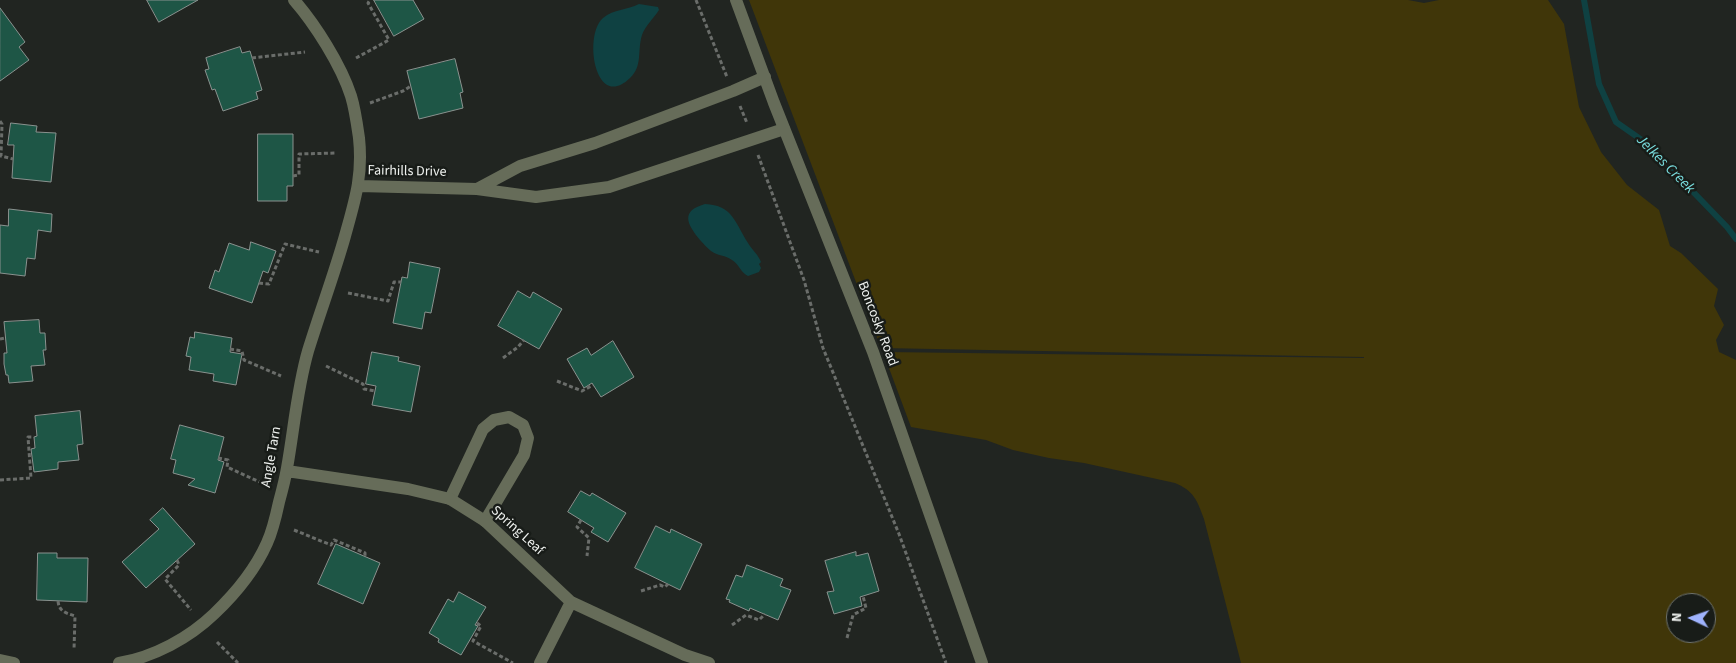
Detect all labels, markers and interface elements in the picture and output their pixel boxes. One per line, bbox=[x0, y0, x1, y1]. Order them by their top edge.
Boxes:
water label: Jelkes Creek bbox=[1632, 132, 1698, 198]
street label: Fairhills Drive bbox=[367, 163, 447, 181]
street label: Boncosky Road bbox=[853, 279, 901, 369]
street label: Angle Tarn bbox=[258, 425, 286, 489]
street label: Spring Leaf bbox=[487, 503, 547, 559]
north arrow bbox=[1666, 593, 1716, 643]
text: N bbox=[1667, 612, 1687, 622]

